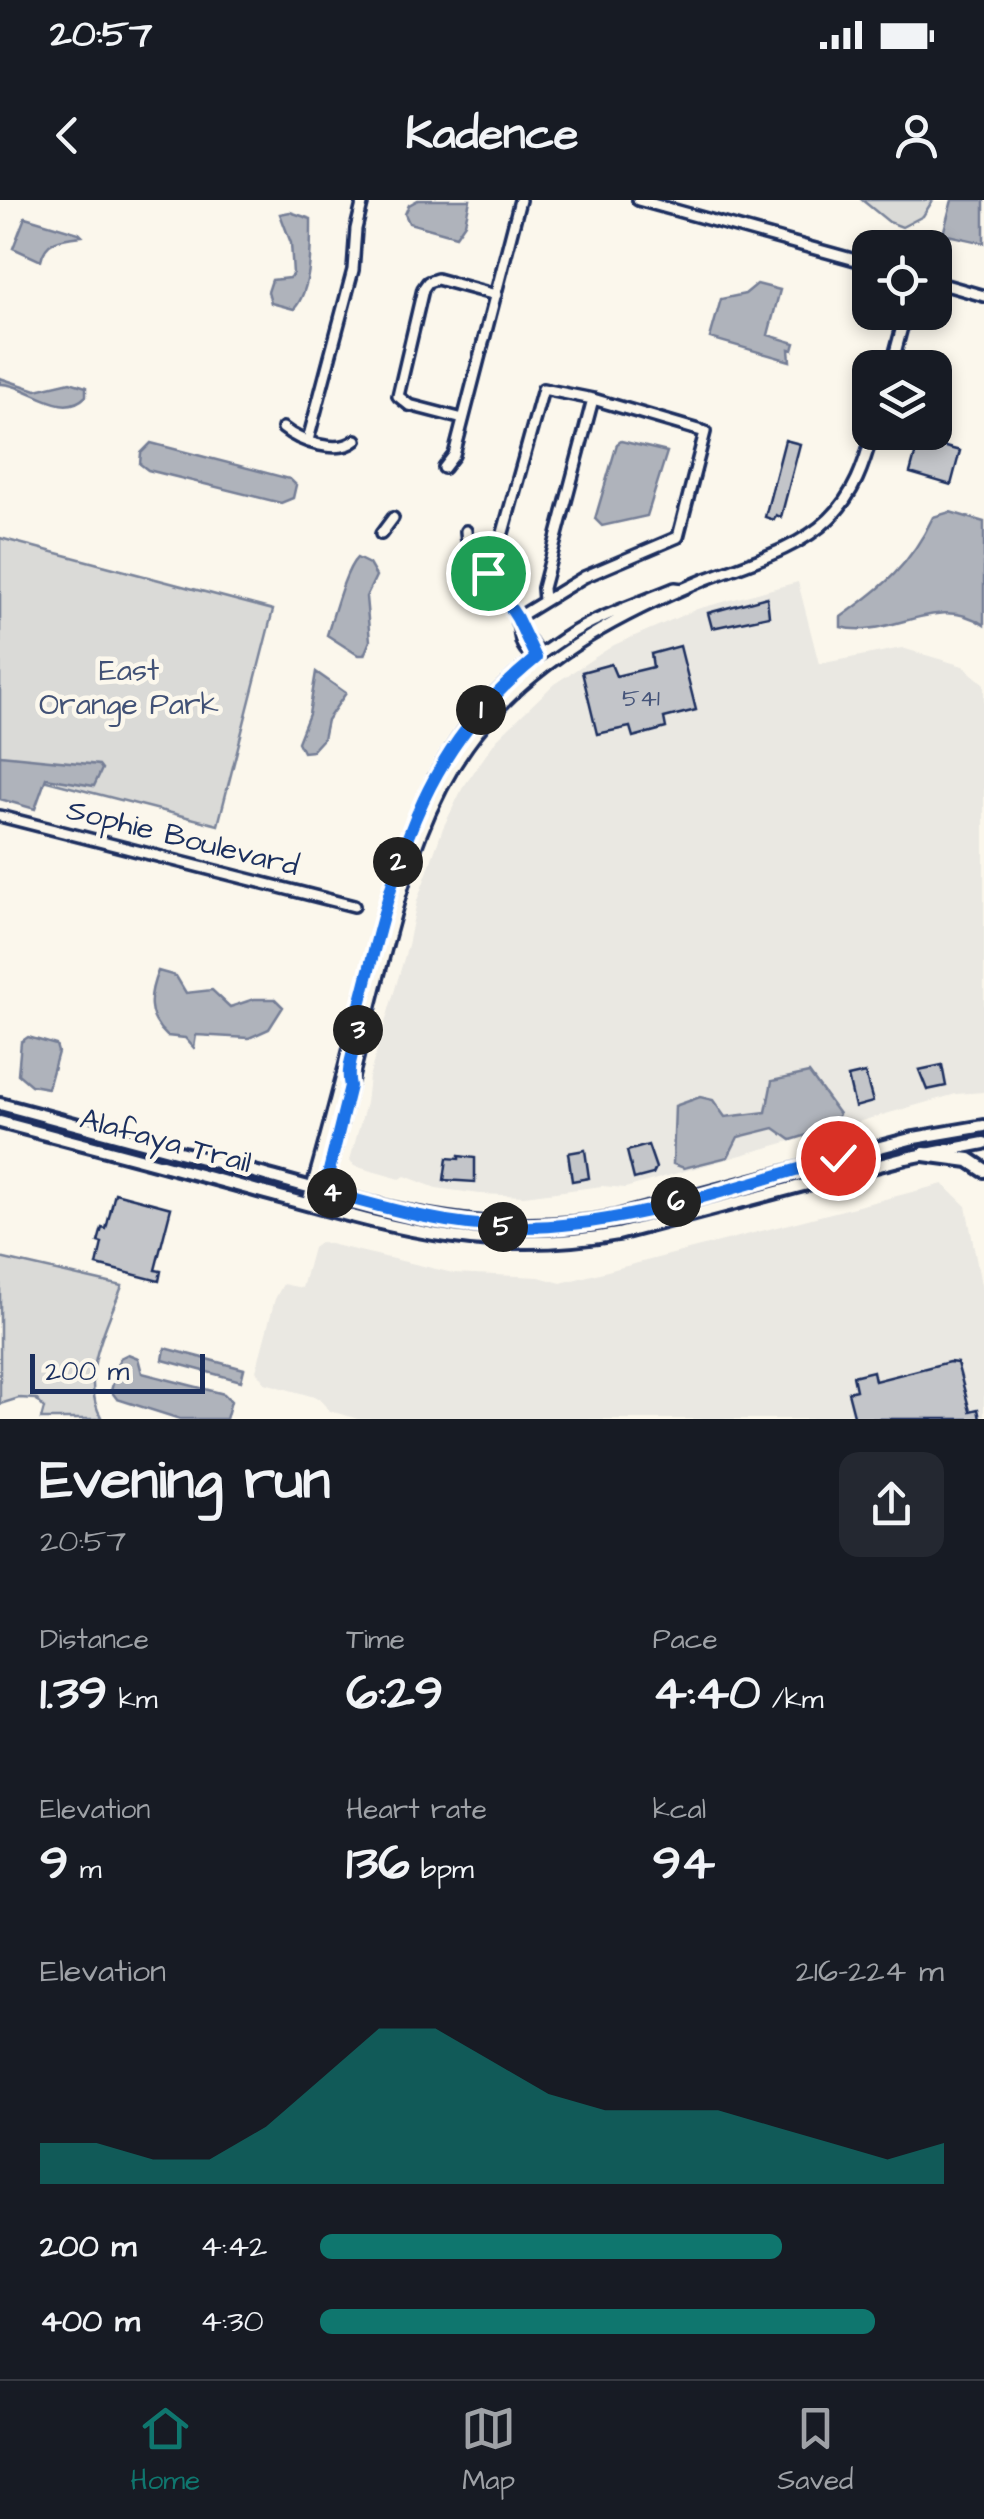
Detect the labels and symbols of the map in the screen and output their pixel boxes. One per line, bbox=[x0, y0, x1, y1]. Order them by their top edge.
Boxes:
pin bbox=[446, 531, 531, 616]
park label: East Orange Park bbox=[39, 650, 219, 727]
house number: 541 bbox=[622, 681, 660, 716]
pin: 1 bbox=[456, 685, 506, 735]
street label: Sophie Boulevard bbox=[62, 789, 303, 887]
pin: 2 bbox=[373, 837, 423, 887]
pin: 3 bbox=[333, 1005, 383, 1055]
street label: Alafaya Trail bbox=[75, 1098, 256, 1185]
pin bbox=[796, 1116, 881, 1201]
pin: 4 bbox=[307, 1168, 357, 1218]
pin: 6 bbox=[651, 1177, 701, 1227]
pin: 5 bbox=[478, 1202, 528, 1252]
scale bar bbox=[30, 1349, 205, 1394]

